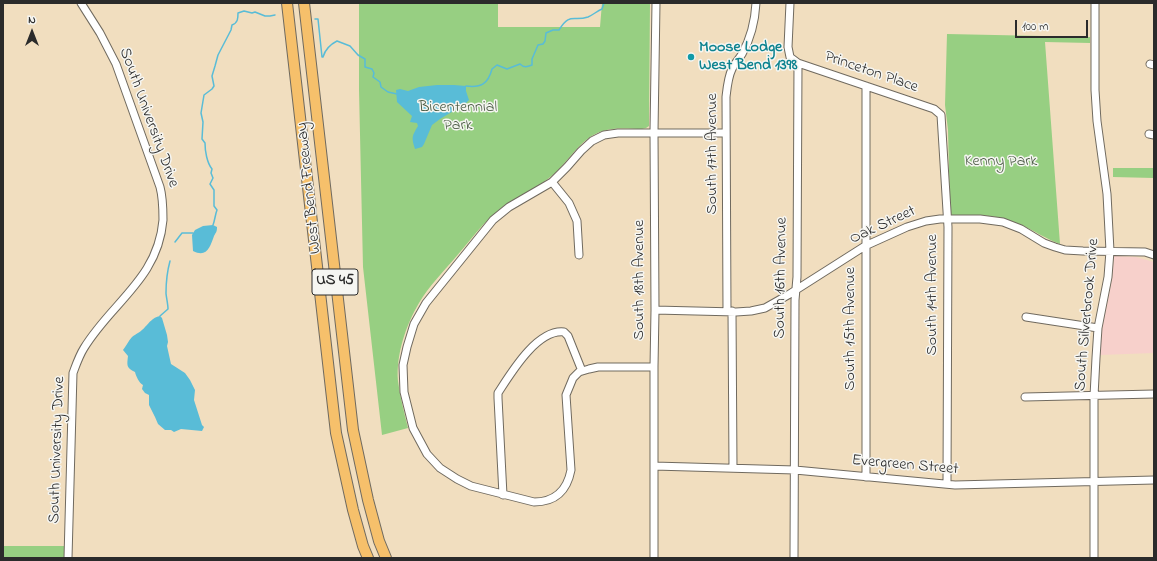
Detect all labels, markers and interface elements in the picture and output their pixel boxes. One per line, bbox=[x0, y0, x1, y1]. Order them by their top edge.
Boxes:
north arrow bbox=[12, 12, 52, 52]
text: N bbox=[28, 12, 36, 28]
scale bar bbox=[1017, 12, 1090, 38]
text: 100 m bbox=[1022, 18, 1049, 36]
place label: Moose Lodge West Bend 1398 bbox=[699, 38, 797, 76]
street label: South University Drive bbox=[114, 46, 182, 190]
street label: Princeton Place bbox=[822, 48, 920, 98]
marker: Moose Lodge West Bend 1398 bbox=[686, 52, 696, 62]
street label: South 17th Avenue bbox=[703, 93, 723, 215]
park label: Bicentennial Park bbox=[419, 98, 497, 136]
street label: West Bend Freeway bbox=[294, 121, 326, 255]
park label: Kenny Park bbox=[965, 152, 1037, 172]
street label: Oak Street bbox=[847, 202, 919, 250]
street label: South 16th Avenue bbox=[771, 217, 793, 339]
street label: South 18th Avenue bbox=[630, 220, 650, 340]
street label: South 14th Avenue bbox=[923, 234, 943, 356]
street label: South Silverbrook Drive bbox=[1072, 238, 1104, 392]
street label: South 15th Avenue bbox=[841, 267, 861, 391]
road number: US 45 bbox=[312, 269, 358, 295]
street label: South University Drive bbox=[46, 376, 70, 524]
street label: Evergreen Street bbox=[851, 452, 959, 480]

